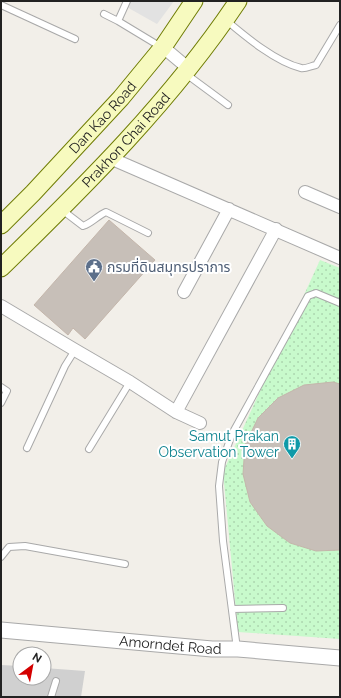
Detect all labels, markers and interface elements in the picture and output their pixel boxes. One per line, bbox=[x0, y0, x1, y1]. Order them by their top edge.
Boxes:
street label: Dan Kao Road bbox=[66, 78, 139, 157]
street label: Prakhon Chai Road bbox=[79, 89, 173, 191]
public building icon: กรมที่ดินสมุทรปราการ bbox=[84, 257, 104, 282]
place label: กรมที่ดินสมุทรปราการ bbox=[107, 257, 231, 276]
place label: Samut Prakan Observation Tower bbox=[158, 428, 279, 460]
building icon: Samut Prakan Observation Tower bbox=[282, 434, 302, 459]
street label: Amorndet Road bbox=[119, 633, 221, 657]
north arrow bbox=[12, 646, 52, 686]
text: N bbox=[30, 650, 44, 666]

